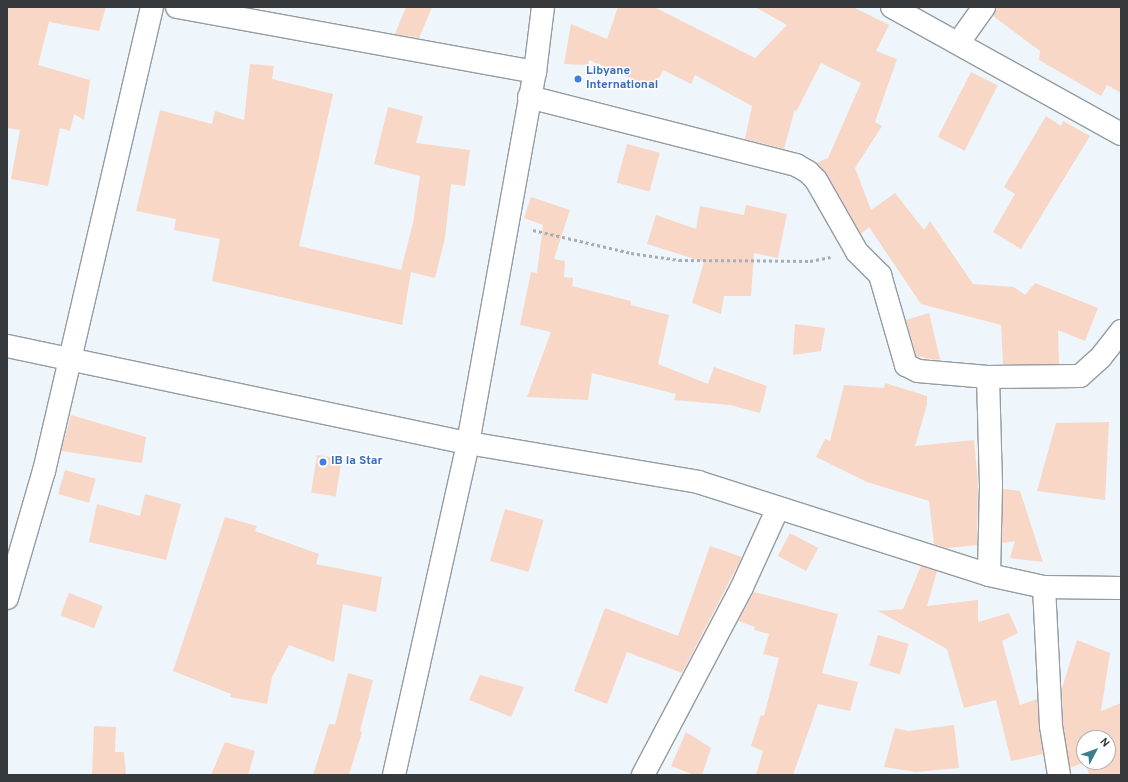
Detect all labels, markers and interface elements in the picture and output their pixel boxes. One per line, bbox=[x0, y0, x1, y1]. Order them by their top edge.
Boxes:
place label: Libyane International bbox=[586, 65, 658, 93]
marker: Libyane International bbox=[573, 74, 583, 84]
place label: IB la Star bbox=[331, 455, 383, 469]
marker: IB la Star bbox=[318, 457, 328, 467]
north arrow bbox=[1076, 730, 1116, 770]
text: N bbox=[1096, 735, 1112, 750]

